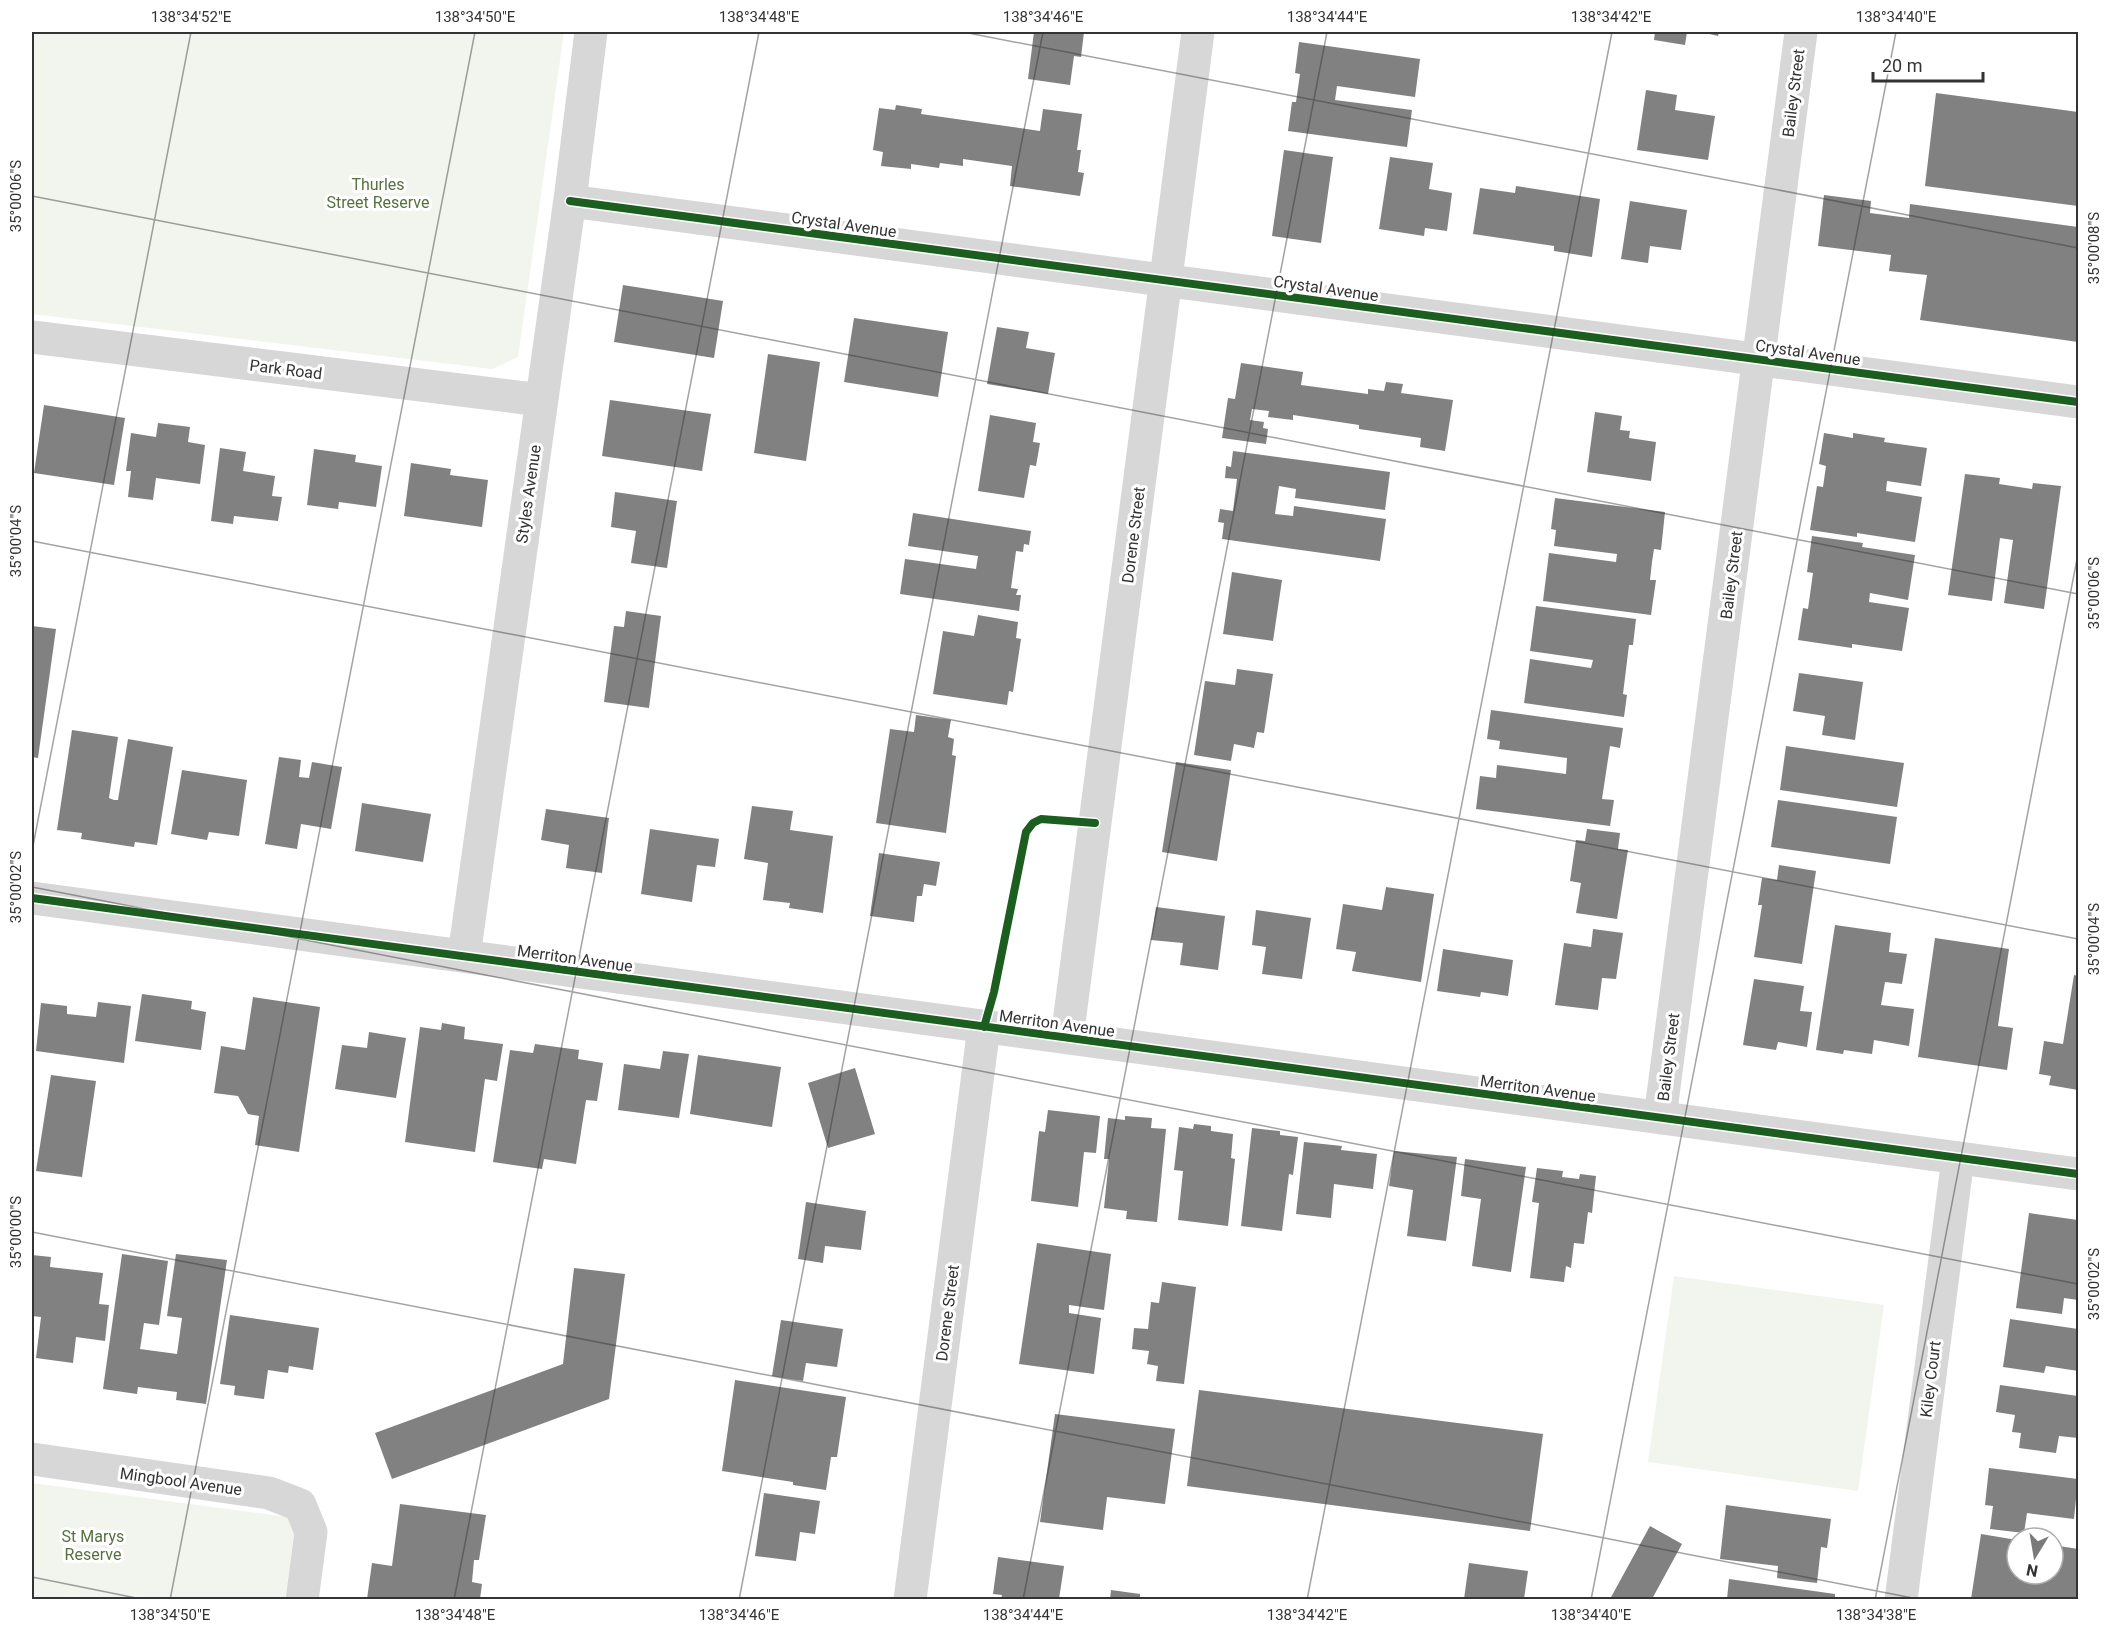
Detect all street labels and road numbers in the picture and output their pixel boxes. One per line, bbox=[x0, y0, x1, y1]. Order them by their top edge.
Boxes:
street label: Bailey Street bbox=[1779, 48, 1808, 138]
street label: Crystal Avenue bbox=[790, 208, 898, 241]
street label: Crystal Avenue bbox=[1272, 272, 1380, 305]
street label: Crystal Avenue bbox=[1754, 336, 1862, 369]
street label: Park Road bbox=[249, 356, 323, 383]
street label: Styles Avenue bbox=[512, 444, 545, 545]
street label: Dorene Street bbox=[1118, 486, 1149, 584]
street label: Bailey Street bbox=[1717, 530, 1746, 620]
street label: Merriton Avenue bbox=[516, 941, 634, 976]
street label: Merriton Avenue bbox=[998, 1006, 1116, 1041]
street label: Bailey Street bbox=[1654, 1012, 1683, 1102]
street label: Merriton Avenue bbox=[1479, 1071, 1597, 1106]
street label: Dorene Street bbox=[932, 1264, 963, 1362]
street label: Kiley Court bbox=[1916, 1340, 1945, 1419]
street label: Mingbool Avenue bbox=[119, 1464, 243, 1499]

